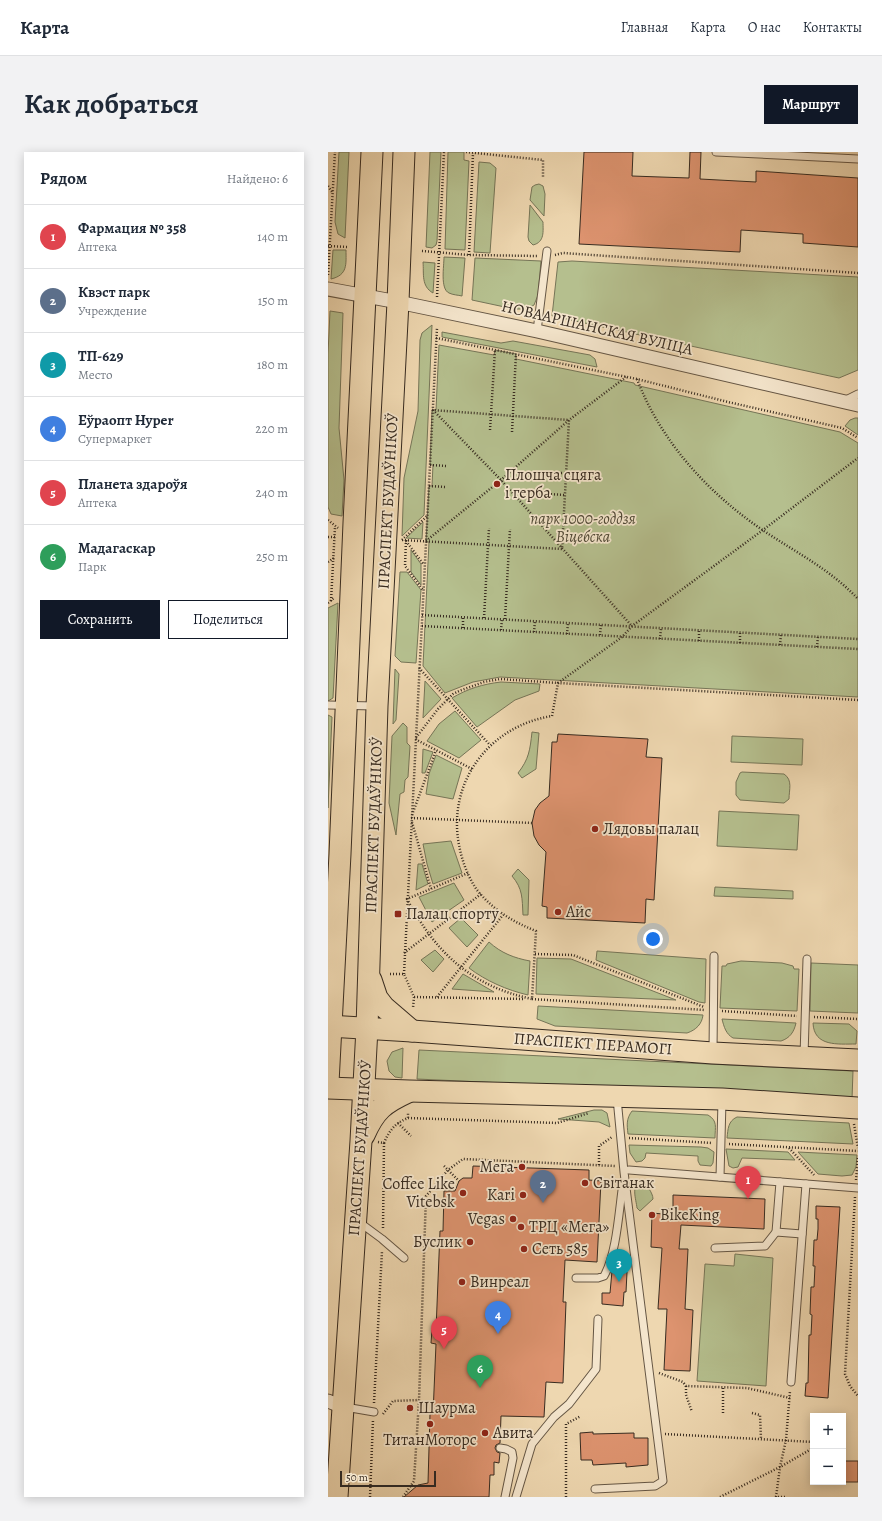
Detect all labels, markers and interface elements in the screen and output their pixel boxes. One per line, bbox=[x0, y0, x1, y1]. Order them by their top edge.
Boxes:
text: Карта bbox=[20, 15, 69, 41]
text: Главная bbox=[621, 18, 668, 37]
text: Карта bbox=[690, 18, 726, 37]
text: О нас bbox=[748, 18, 781, 37]
text: Контакты bbox=[803, 18, 862, 37]
text: Как добраться bbox=[24, 85, 199, 123]
button: Маршрут bbox=[764, 85, 858, 124]
text: Рядом bbox=[40, 167, 87, 190]
text: Найдено: 6 bbox=[227, 170, 288, 187]
text: Фармация № 358 bbox=[78, 218, 187, 238]
text: 1 bbox=[51, 228, 55, 245]
text: 140 m bbox=[257, 228, 288, 245]
text: Аптека bbox=[78, 238, 117, 255]
text: Квэст парк bbox=[78, 282, 150, 302]
text: 2 bbox=[50, 292, 56, 309]
text: 150 m bbox=[258, 292, 288, 309]
street label: НОВААРШАНСКАЯ ВУЛІЦА bbox=[499, 295, 696, 361]
text: Учреждение bbox=[78, 302, 147, 319]
text: ТП-629 bbox=[78, 346, 123, 366]
text: 3 bbox=[50, 356, 56, 373]
text: 180 m bbox=[257, 356, 288, 373]
text: Место bbox=[78, 366, 113, 383]
text: Еўраопт Hyper bbox=[78, 410, 174, 430]
street label: ПРАСПЕКТ БУДАЎНІКОЎ bbox=[372, 412, 404, 590]
text: 4 bbox=[50, 420, 56, 437]
text: 220 m bbox=[255, 420, 288, 437]
text: Супермаркет bbox=[78, 430, 152, 447]
place label: Плошча сцяга і герба bbox=[505, 464, 602, 504]
text: Планета здароўя bbox=[78, 474, 188, 494]
marker: Плошча сцяга і герба bbox=[492, 479, 502, 489]
text: 5 bbox=[50, 484, 56, 501]
text: 240 m bbox=[256, 484, 288, 501]
text: Аптека bbox=[78, 494, 117, 511]
park label: парк 1000-годдзя Віцебска bbox=[530, 508, 636, 548]
text: Мадагаскар bbox=[78, 538, 156, 558]
text: 6 bbox=[50, 548, 56, 565]
text: 250 m bbox=[256, 548, 288, 565]
text: Парк bbox=[78, 558, 107, 575]
button: Сохранить bbox=[40, 600, 160, 639]
button: Поделиться bbox=[168, 600, 288, 639]
street label: ПРАСПЕКТ БУДАЎНІКОЎ bbox=[360, 736, 388, 914]
place label: Лядовы палац bbox=[603, 818, 699, 840]
marker: Лядовы палац bbox=[590, 824, 600, 834]
place label: Айс bbox=[565, 901, 591, 923]
place label: Палац спорту bbox=[406, 903, 499, 925]
marker: Айс bbox=[553, 907, 563, 917]
marker: Палац спорту bbox=[393, 909, 403, 919]
your location bbox=[643, 929, 663, 949]
street label: ПРАСПЕКТ ПЕРАМОГІ bbox=[513, 1027, 673, 1061]
street label: ПРАСПЕКТ БУДАЎНІКОЎ bbox=[343, 1058, 377, 1237]
place label: Мега bbox=[479, 1156, 515, 1178]
marker: Мега bbox=[517, 1162, 527, 1172]
pin: 1 bbox=[735, 1166, 761, 1199]
pin: 2 bbox=[530, 1170, 556, 1203]
place label: Світанак bbox=[593, 1172, 654, 1194]
place label: Coffee Like Vitebsk bbox=[383, 1173, 455, 1213]
marker: Світанак bbox=[580, 1178, 590, 1188]
place label: Kari bbox=[487, 1184, 515, 1206]
marker: Coffee Like Vitebsk bbox=[458, 1188, 468, 1198]
marker: Kari bbox=[518, 1190, 528, 1200]
place label: BikeKing bbox=[660, 1204, 720, 1226]
place label: Vegas bbox=[467, 1208, 505, 1230]
marker: BikeKing bbox=[647, 1210, 657, 1220]
marker: Vegas bbox=[508, 1214, 518, 1224]
place label: ТРЦ «Мега» bbox=[529, 1216, 610, 1238]
marker: ТРЦ «Мега» bbox=[516, 1222, 526, 1232]
place label: Буслик bbox=[413, 1231, 462, 1253]
marker: Буслик bbox=[465, 1237, 475, 1247]
place label: Сеть 585 bbox=[532, 1238, 588, 1260]
marker: Сеть 585 bbox=[519, 1244, 529, 1254]
pin: 3 bbox=[606, 1249, 632, 1282]
place label: Винреал bbox=[470, 1271, 529, 1293]
marker: Винреал bbox=[457, 1277, 467, 1287]
pin: 4 bbox=[485, 1301, 511, 1334]
pin: 5 bbox=[431, 1316, 457, 1349]
pin: 6 bbox=[467, 1355, 493, 1388]
place label: Шаурма bbox=[418, 1397, 476, 1419]
marker: Шаурма bbox=[405, 1403, 415, 1413]
map controls bbox=[810, 1413, 846, 1485]
button: + bbox=[810, 1413, 846, 1449]
marker: ТитанМоторс bbox=[425, 1419, 435, 1429]
place label: Авита bbox=[492, 1422, 534, 1444]
marker: Авита bbox=[480, 1428, 490, 1438]
place label: ТитанМоторс bbox=[383, 1429, 477, 1451]
button: − bbox=[810, 1449, 846, 1485]
scale bar bbox=[340, 1469, 436, 1488]
text: 50 m bbox=[346, 1470, 368, 1485]

